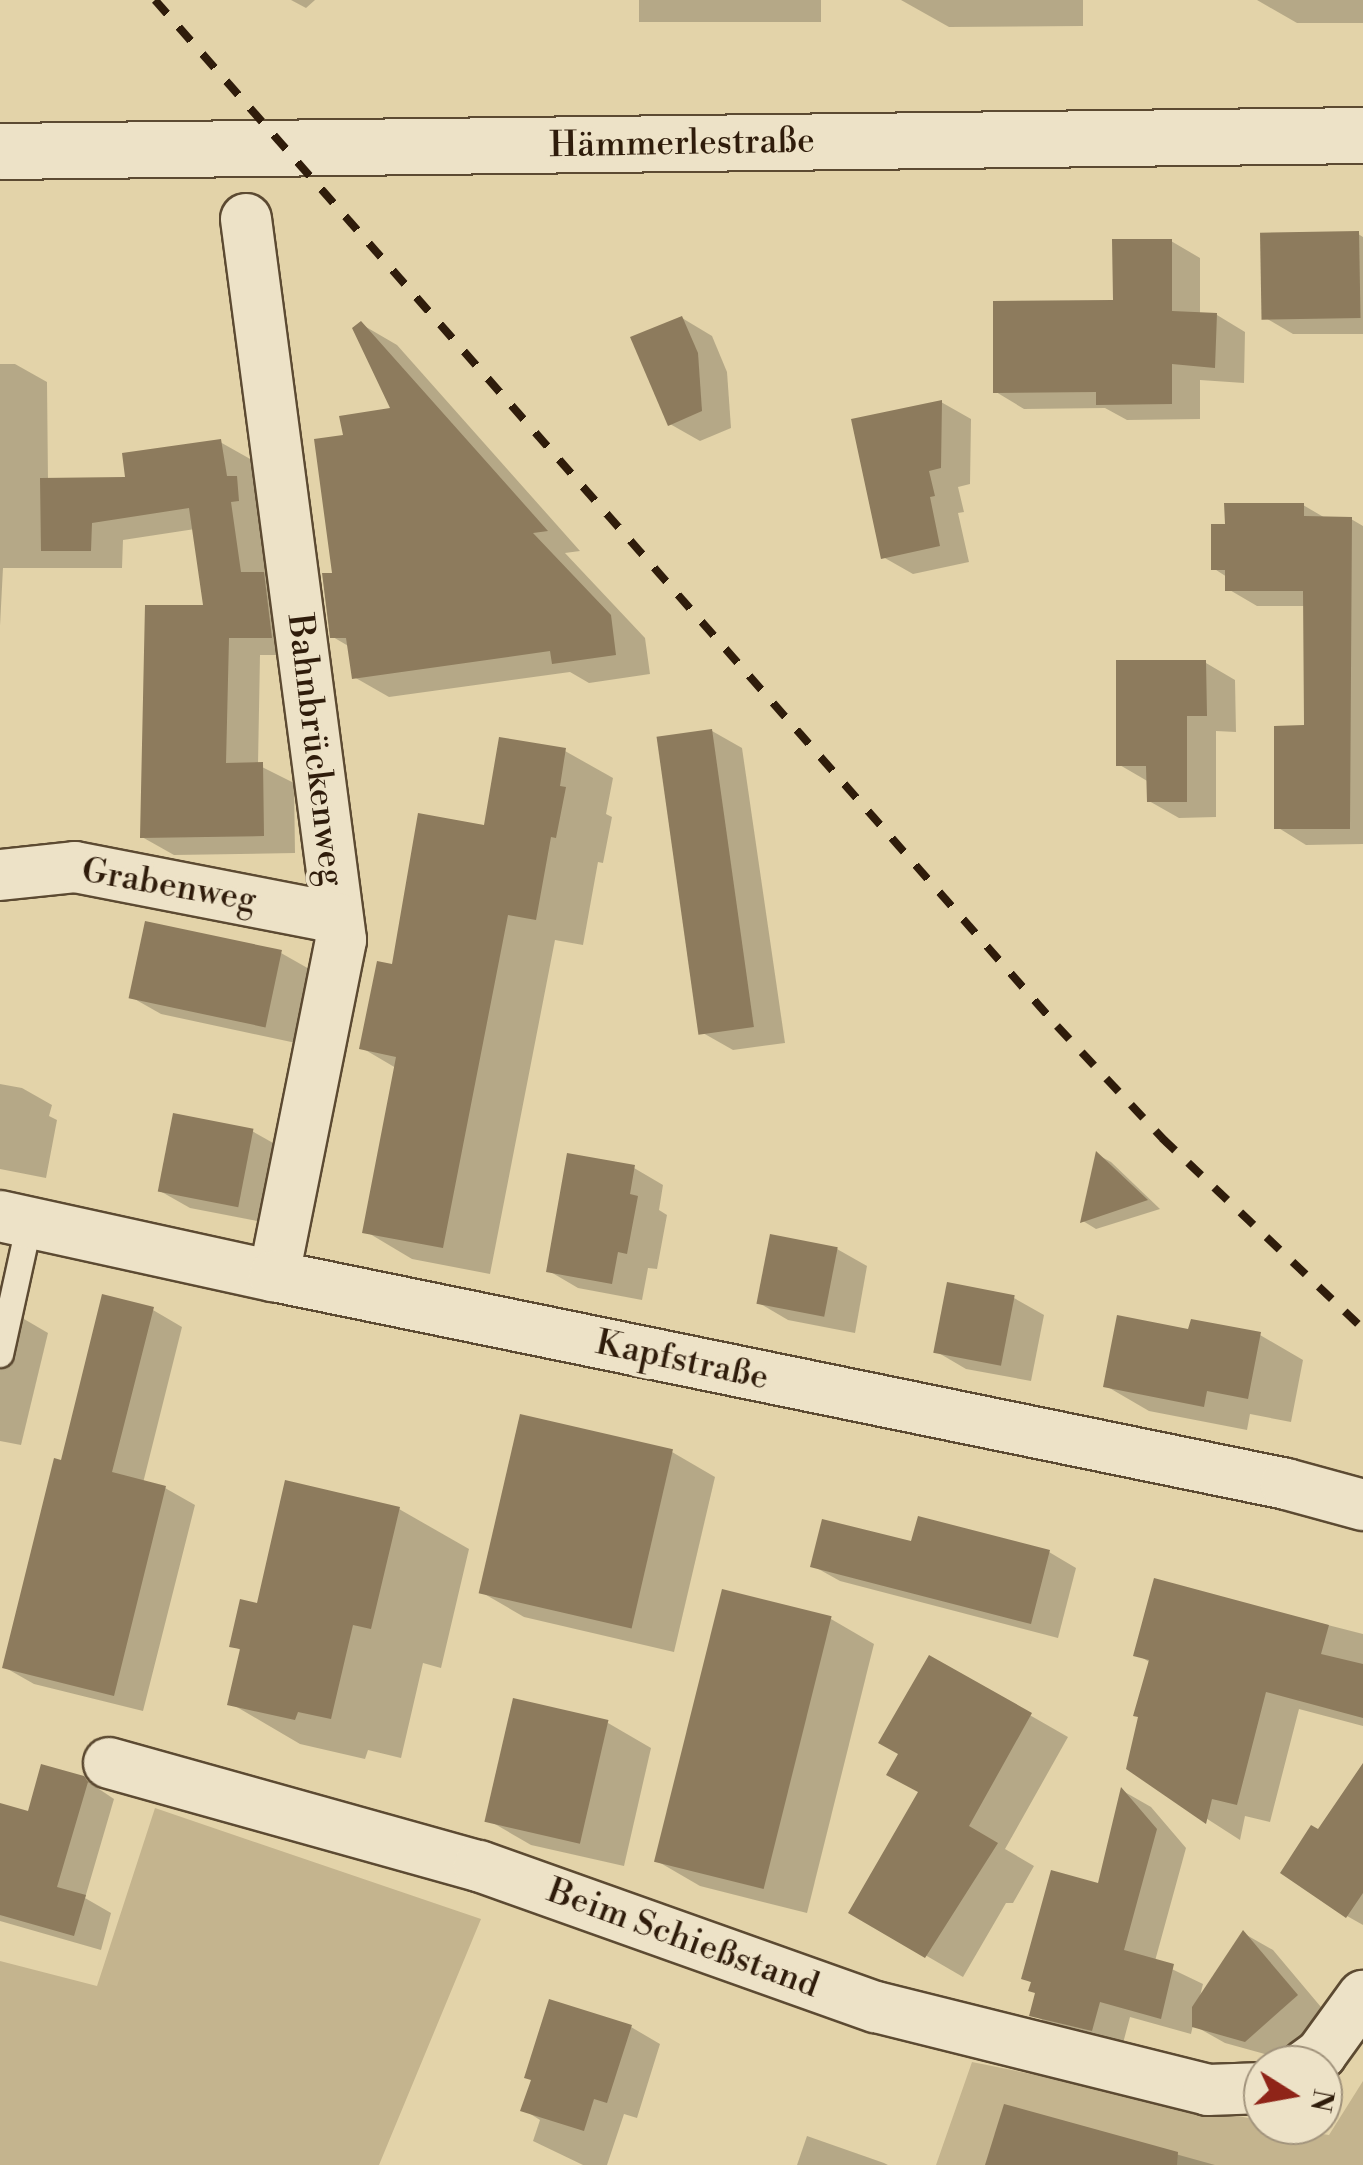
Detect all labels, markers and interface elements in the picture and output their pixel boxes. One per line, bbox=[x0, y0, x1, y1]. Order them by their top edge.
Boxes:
street label: Hämmerlestraße bbox=[549, 121, 815, 167]
street label: Bahnbrückenweg bbox=[277, 612, 353, 888]
street label: Grabenweg bbox=[78, 850, 260, 922]
street label: Kapfstraße bbox=[592, 1322, 772, 1400]
street label: Beim Schießstand bbox=[541, 1870, 825, 2008]
north arrow bbox=[1243, 2045, 1343, 2145]
text: N bbox=[1302, 2086, 1340, 2115]

